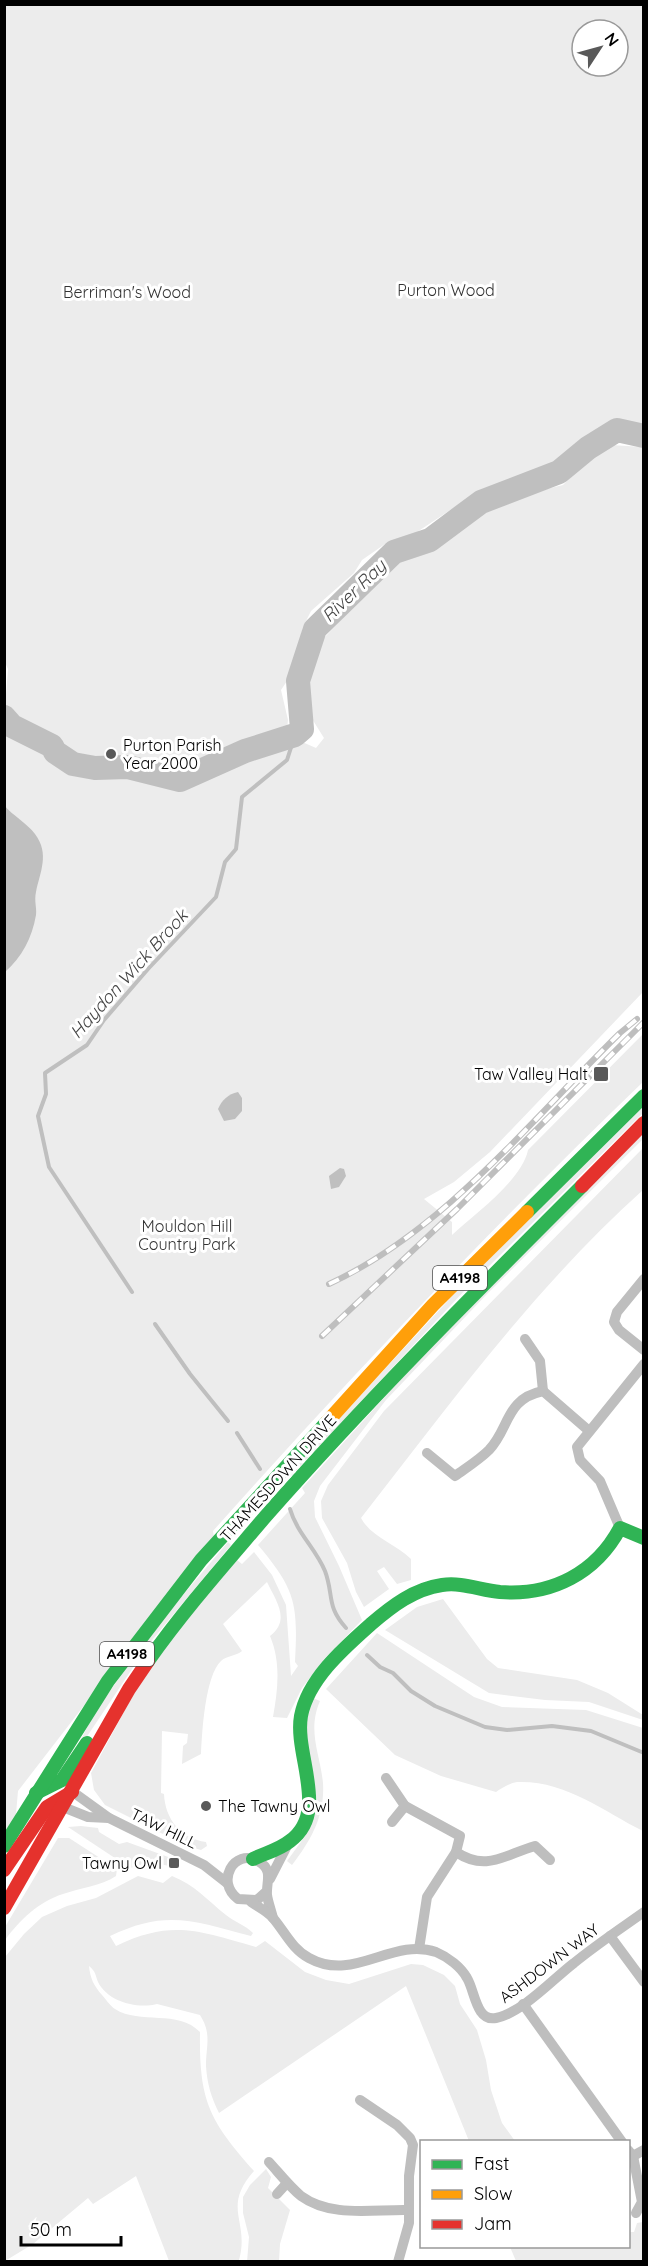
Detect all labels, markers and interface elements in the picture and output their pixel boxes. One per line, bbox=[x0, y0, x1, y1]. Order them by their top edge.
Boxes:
north arrow bbox=[570, 18, 630, 78]
text: N bbox=[601, 29, 624, 50]
park label: Purton Wood bbox=[397, 280, 495, 300]
park label: Berriman's Wood bbox=[63, 282, 191, 302]
water label: River Ray bbox=[317, 553, 392, 627]
place label: Purton Parish Year 2000 bbox=[123, 735, 222, 773]
marker: Purton Parish Year 2000 bbox=[104, 747, 118, 761]
water label: Haydon Wick Brook bbox=[65, 903, 194, 1043]
place label: Taw Valley Halt bbox=[474, 1064, 588, 1084]
marker: Taw Valley Halt bbox=[592, 1065, 610, 1083]
park label: Mouldon Hill Country Park bbox=[138, 1216, 236, 1254]
road number: A4198 bbox=[433, 1266, 487, 1290]
street label: THAMESDOWN DRIVE bbox=[216, 1410, 340, 1546]
road number: A4198 bbox=[100, 1642, 154, 1666]
place label: The Tawny Owl bbox=[218, 1796, 330, 1816]
marker: The Tawny Owl bbox=[199, 1799, 213, 1813]
street label: TAW HILL bbox=[128, 1803, 201, 1853]
place label: Tawny Owl bbox=[82, 1853, 162, 1873]
marker: Tawny Owl bbox=[167, 1856, 181, 1870]
street label: ASHDOWN WAY bbox=[495, 1919, 603, 2007]
legend bbox=[420, 2140, 630, 2248]
text: Fast bbox=[474, 2152, 509, 2175]
text: Slow bbox=[474, 2182, 512, 2205]
scale bar bbox=[21, 2209, 122, 2247]
text: Jam bbox=[474, 2212, 512, 2235]
text: 50 m bbox=[30, 2218, 72, 2241]

